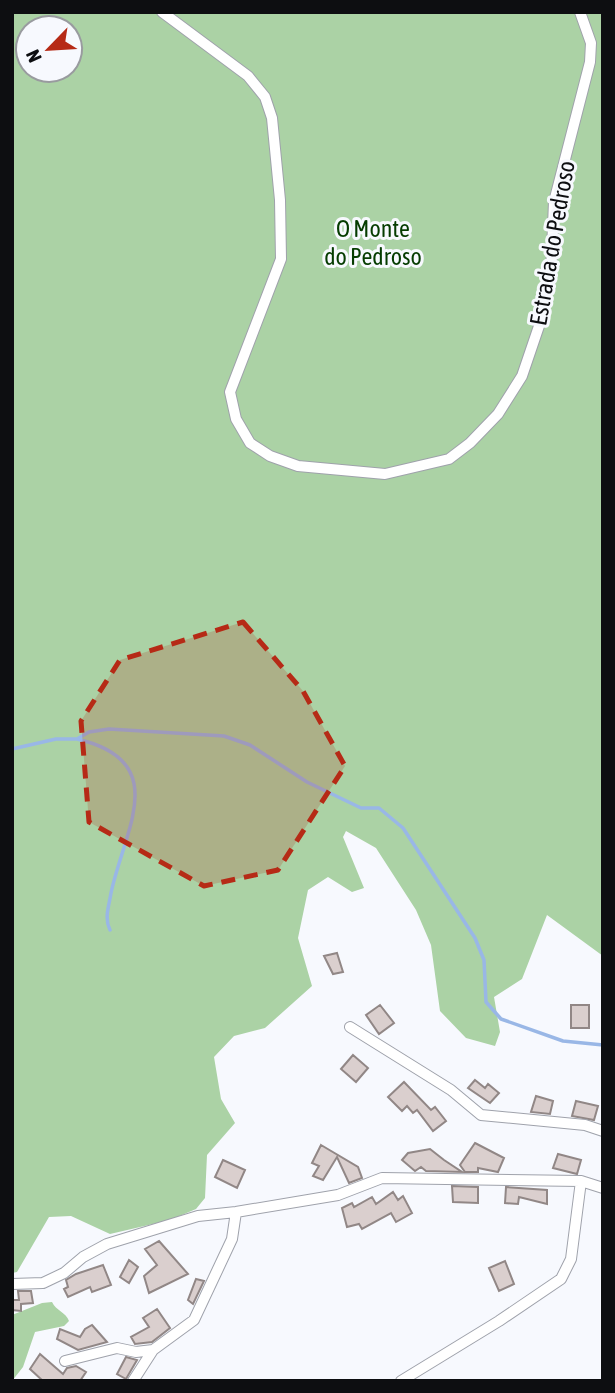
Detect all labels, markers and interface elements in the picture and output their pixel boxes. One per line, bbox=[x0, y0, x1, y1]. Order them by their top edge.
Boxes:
north arrow bbox=[14, 14, 84, 84]
text: N bbox=[21, 46, 46, 66]
street label: Estrada do Pedroso bbox=[524, 158, 580, 328]
park label: O Monte do Pedroso bbox=[324, 215, 422, 270]

